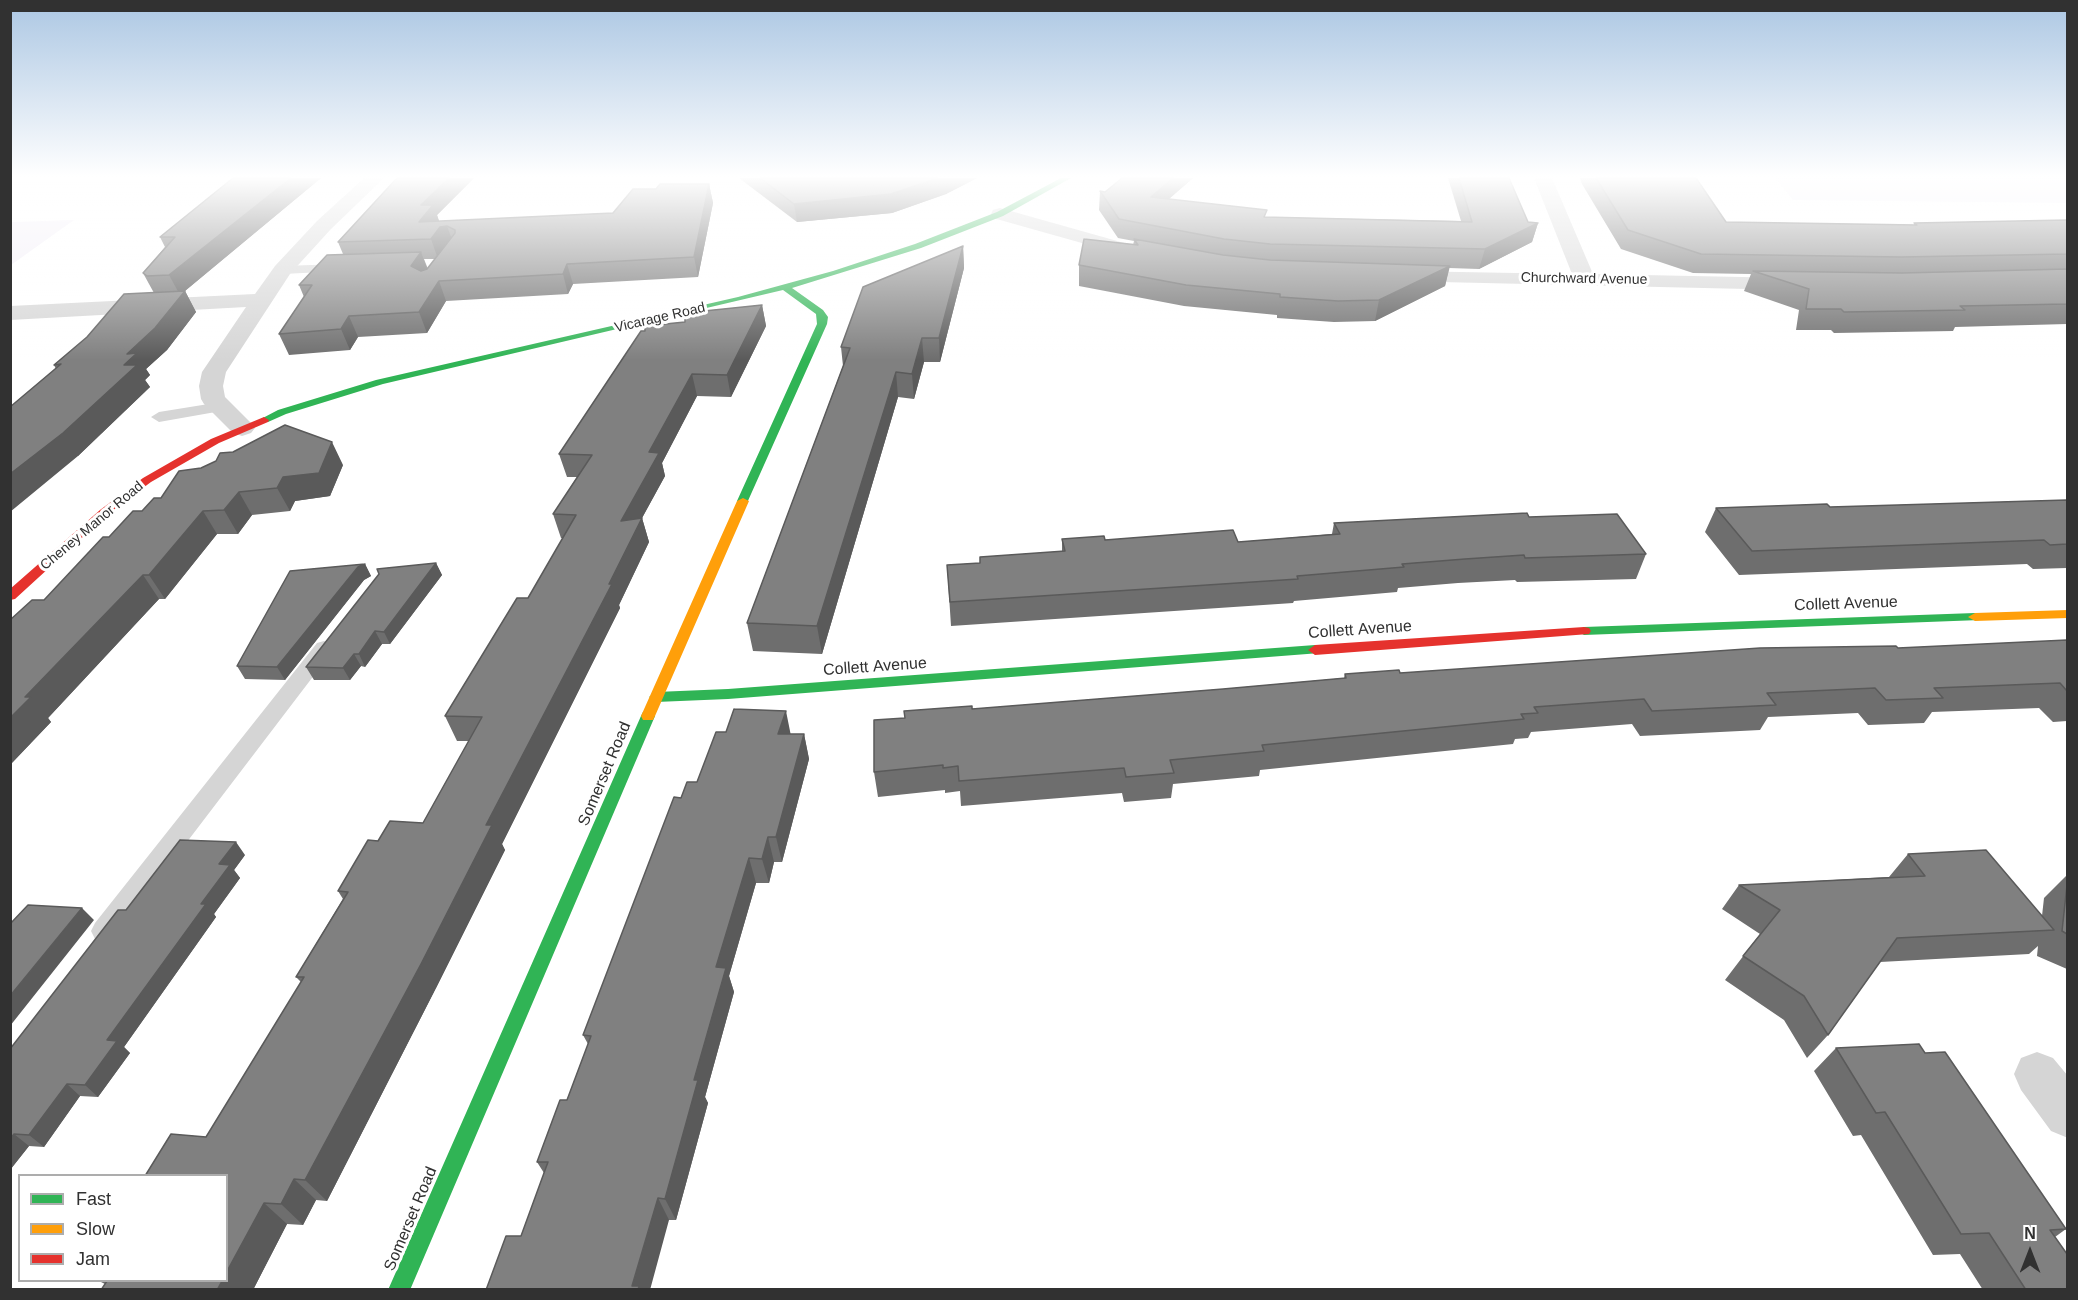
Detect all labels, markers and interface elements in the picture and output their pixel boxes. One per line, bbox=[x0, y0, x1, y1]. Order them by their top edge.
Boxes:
street label: Churchward Avenue bbox=[1521, 269, 1647, 289]
street label: Vicarage Road bbox=[613, 299, 707, 337]
street label: Cheney Manor Road bbox=[37, 478, 147, 574]
street label: Collett Avenue bbox=[1794, 593, 1898, 615]
street label: Collett Avenue bbox=[1308, 617, 1412, 643]
street label: Collett Avenue bbox=[823, 654, 927, 680]
street label: Somerset Road bbox=[574, 719, 636, 829]
street label: Somerset Road bbox=[380, 1164, 442, 1274]
legend bbox=[18, 1174, 228, 1282]
text: Fast bbox=[76, 1189, 111, 1209]
text: Slow bbox=[76, 1219, 115, 1239]
north arrow bbox=[2000, 1222, 2060, 1282]
text: N bbox=[2024, 1225, 2036, 1242]
text: Jam bbox=[76, 1249, 110, 1269]

